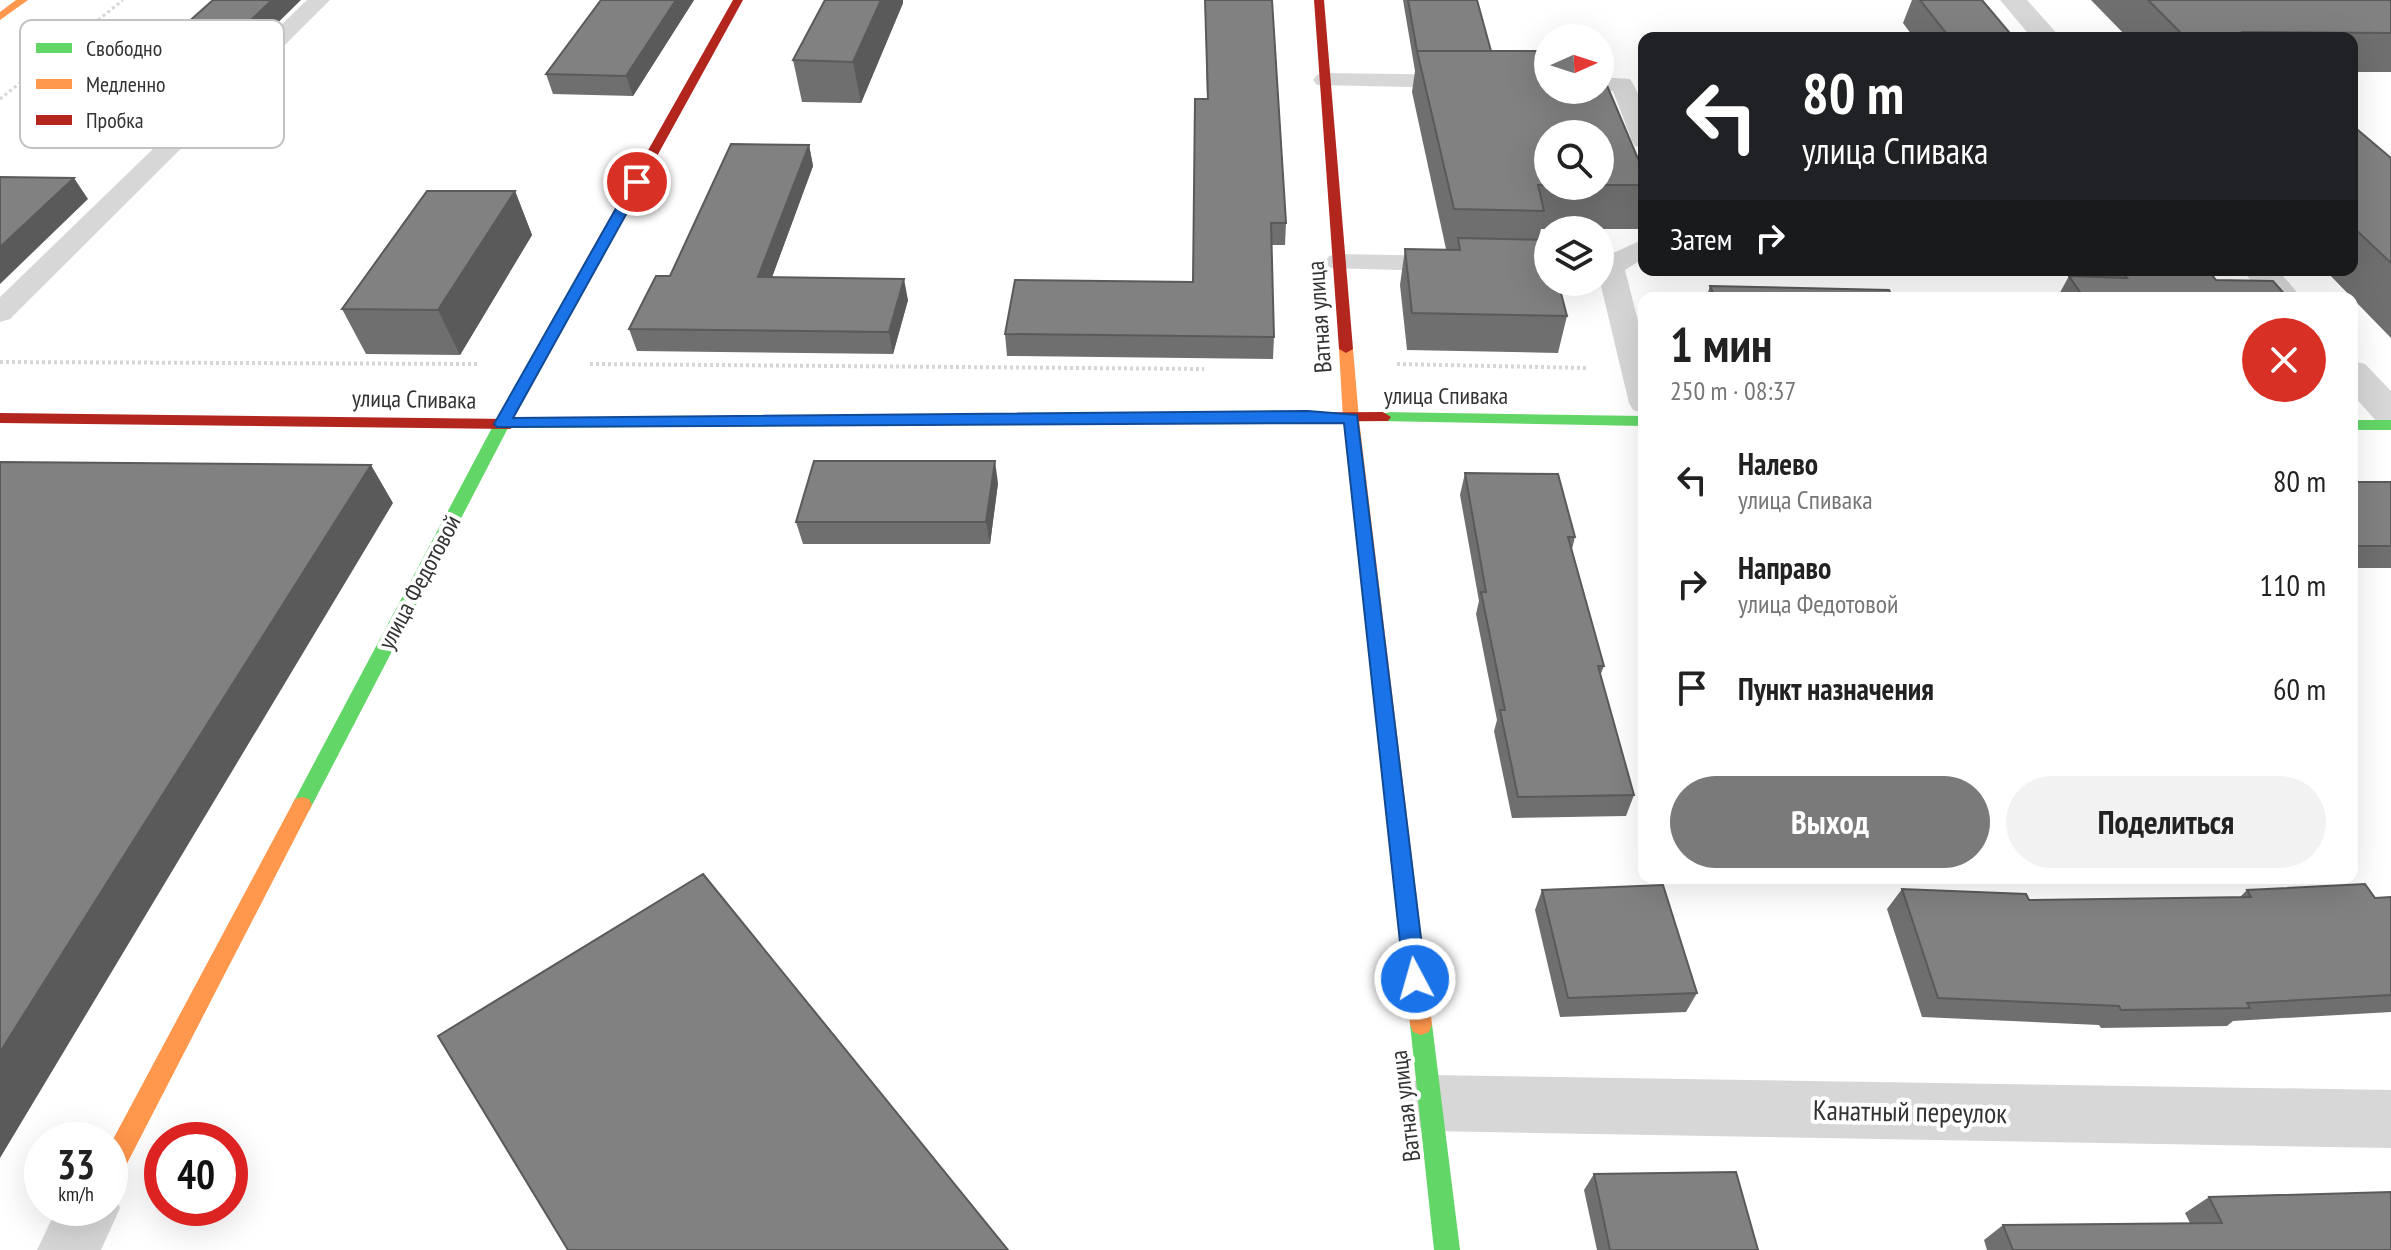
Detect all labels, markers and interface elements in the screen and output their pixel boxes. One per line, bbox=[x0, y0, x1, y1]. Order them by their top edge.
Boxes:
legend bbox=[20, 20, 284, 148]
north arrow bbox=[1534, 24, 1614, 104]
map controls bbox=[1534, 24, 1614, 296]
text: Свободно bbox=[86, 34, 162, 62]
text: 80 m bbox=[1802, 57, 1904, 129]
icon: left bbox=[1670, 64, 1774, 168]
text: Медленно bbox=[86, 70, 165, 98]
text: Пробка bbox=[86, 106, 143, 134]
button: search bbox=[1534, 120, 1614, 200]
text: улица Спивака bbox=[1802, 127, 1988, 174]
pin bbox=[603, 148, 671, 216]
icon: arrive bbox=[615, 160, 659, 204]
button: layers bbox=[1534, 216, 1614, 296]
icon: right bbox=[1748, 216, 1792, 260]
text: Затем bbox=[1670, 219, 1732, 258]
street label: Ватная улица bbox=[1300, 260, 1338, 374]
text: 1 мин bbox=[1670, 313, 1772, 375]
button: close bbox=[2242, 318, 2326, 402]
text: 250 m · 08:37 bbox=[1670, 374, 1796, 407]
street label: улица Спивака bbox=[1384, 380, 1508, 411]
street label: улица Спивака bbox=[352, 382, 476, 416]
text: Налево bbox=[1738, 444, 1818, 483]
icon: left bbox=[1670, 458, 1714, 502]
text: 80 m bbox=[2273, 461, 2326, 500]
text: улица Спивака bbox=[1738, 483, 1873, 516]
street label: улица Федотовой bbox=[371, 509, 467, 655]
text: Направо bbox=[1738, 548, 1831, 587]
icon: right bbox=[1670, 562, 1714, 606]
text: 110 m bbox=[2260, 565, 2326, 604]
text: улица Федотовой bbox=[1738, 587, 1898, 620]
icon: arrive bbox=[1670, 666, 1714, 710]
text: Пункт назначения bbox=[1738, 669, 1934, 708]
text: 60 m bbox=[2273, 669, 2326, 708]
button: Выход bbox=[1670, 776, 1990, 868]
button: Поделиться bbox=[2006, 776, 2326, 868]
position arrow bbox=[1373, 937, 1457, 1021]
street label: Ватная улица bbox=[1383, 1048, 1427, 1164]
street label: Канатный переулок bbox=[1813, 1091, 2008, 1131]
speed limit sign: 40 bbox=[144, 1122, 248, 1226]
text: 33 bbox=[57, 1138, 95, 1190]
text: km/h bbox=[58, 1181, 94, 1207]

